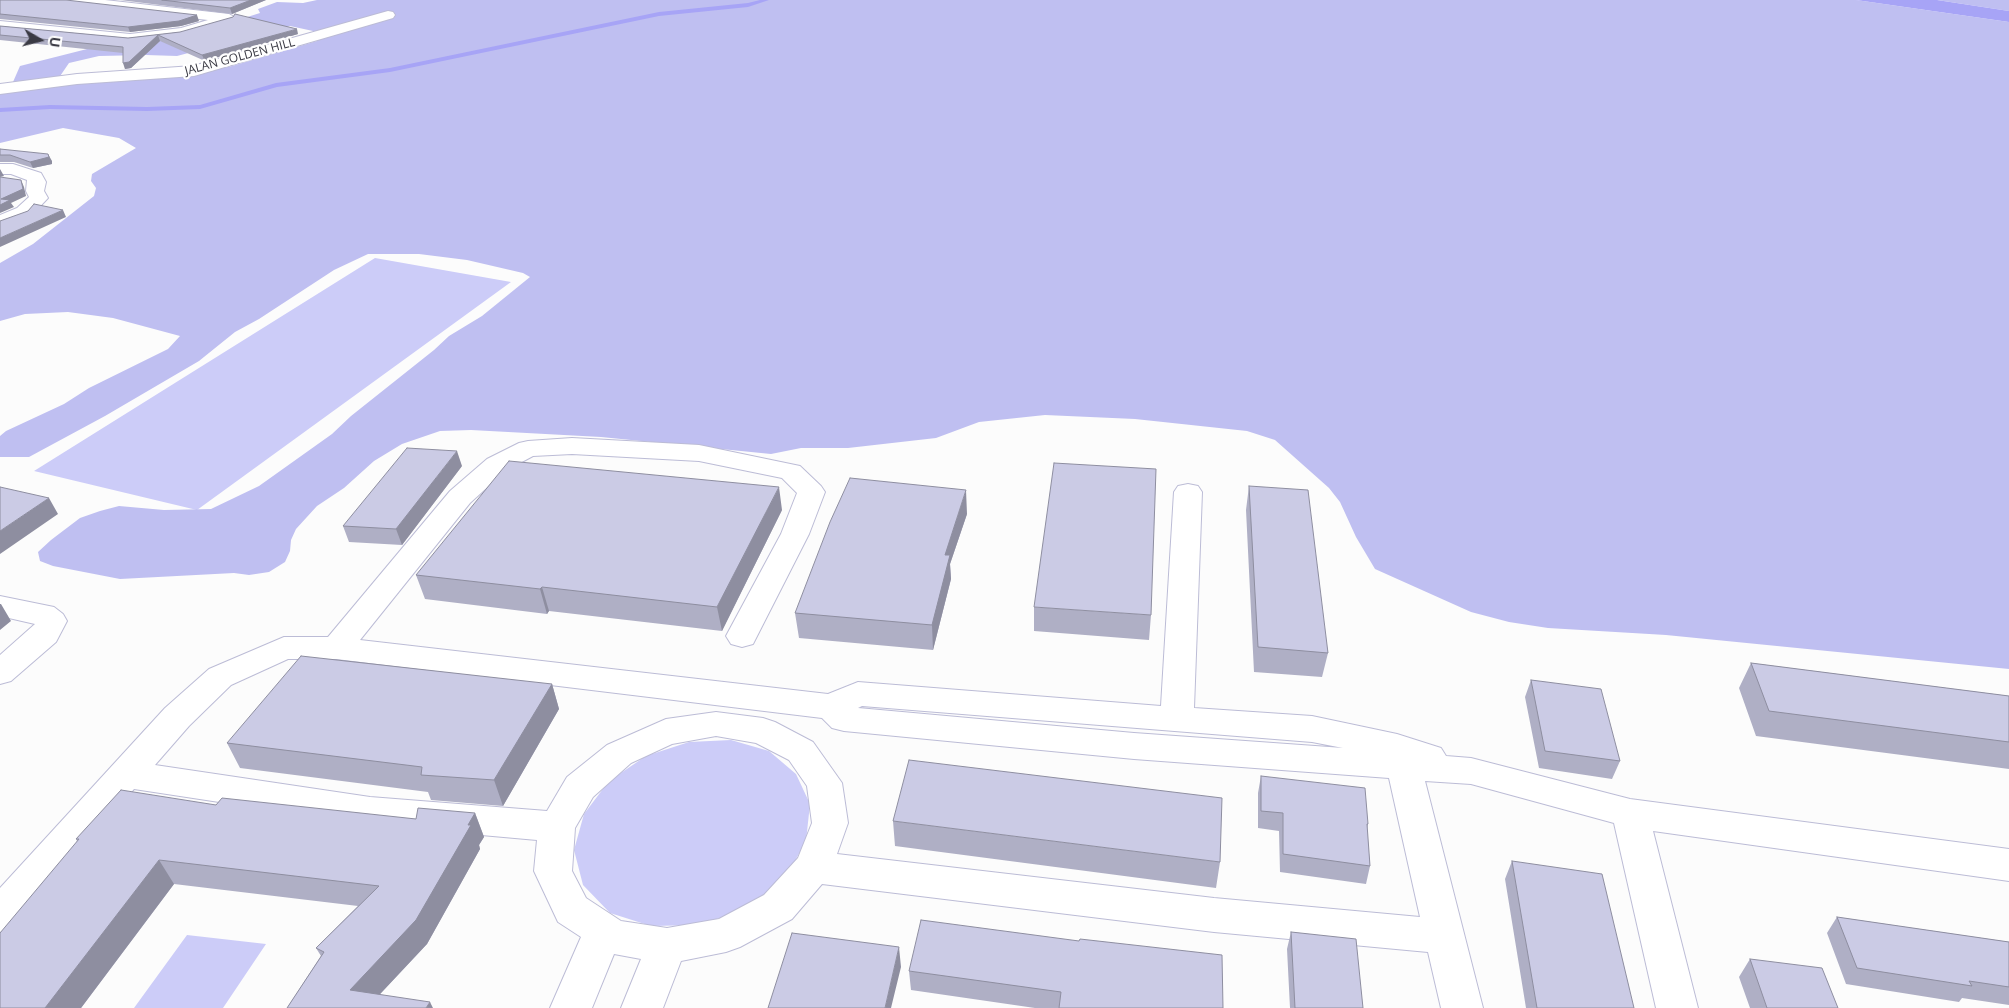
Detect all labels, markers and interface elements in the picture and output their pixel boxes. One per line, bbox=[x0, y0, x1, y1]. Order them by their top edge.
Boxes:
north arrow bbox=[15, 15, 65, 65]
street label: JALAN GOLDEN HILL bbox=[183, 35, 297, 79]
text: U bbox=[45, 36, 65, 49]

